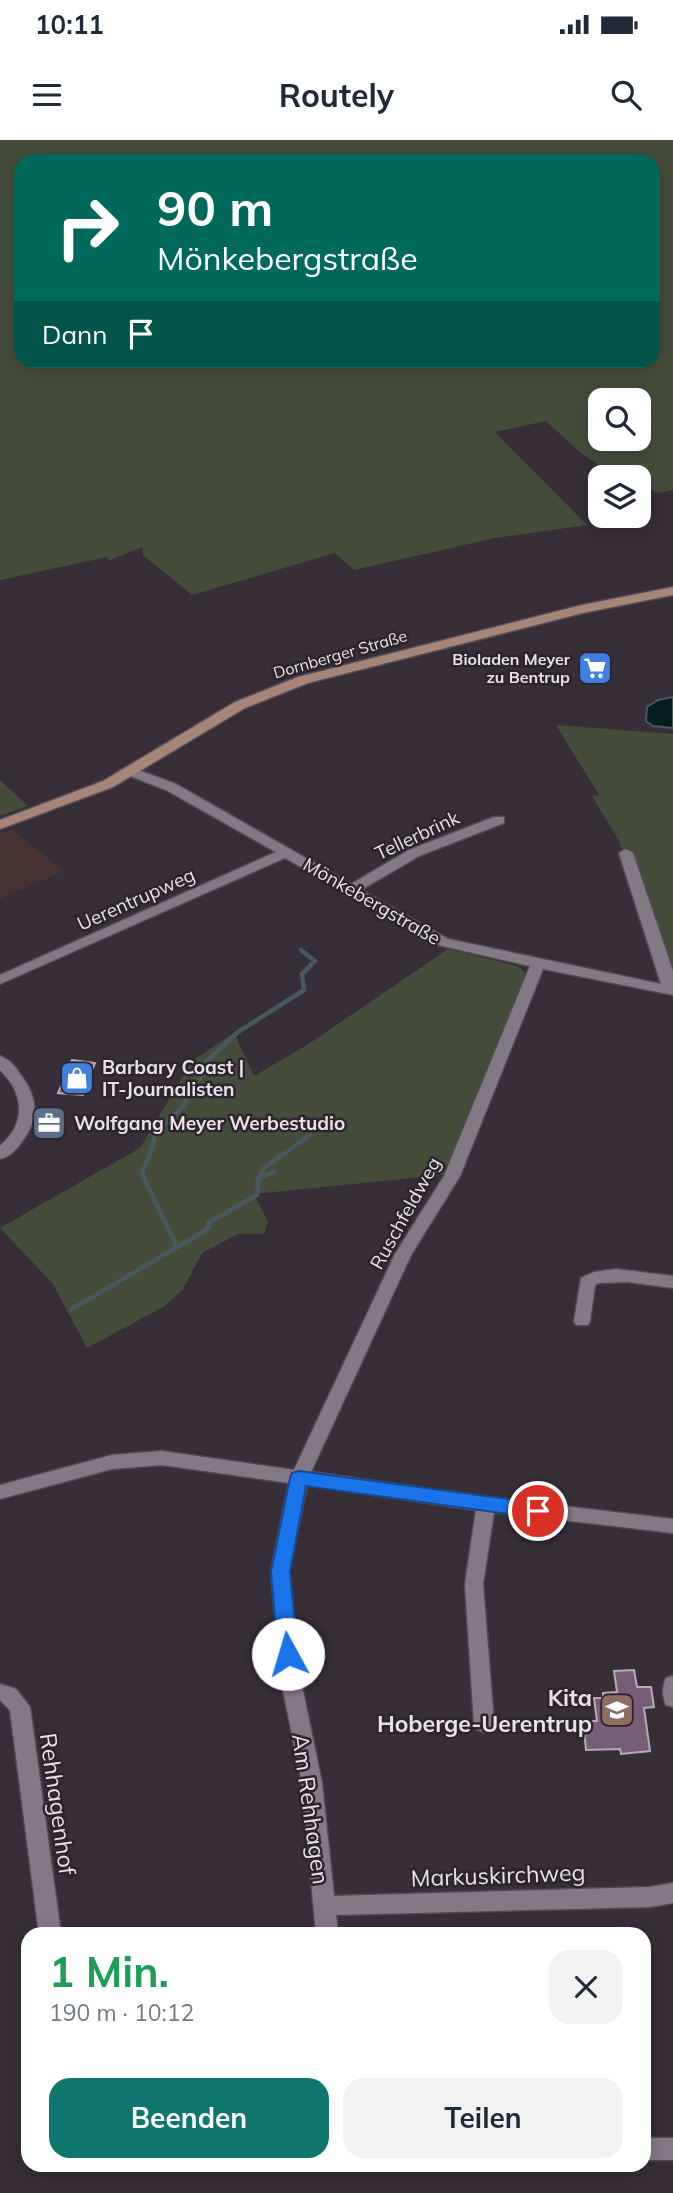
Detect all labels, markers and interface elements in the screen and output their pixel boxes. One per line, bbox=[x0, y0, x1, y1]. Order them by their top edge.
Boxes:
text: 10:11 bbox=[35, 8, 104, 41]
text: Routely bbox=[279, 75, 394, 115]
icon: menu bbox=[28, 76, 66, 114]
icon: search bbox=[607, 76, 645, 114]
text: 90 m bbox=[157, 177, 273, 238]
icon: right bbox=[42, 182, 133, 273]
text: Mönkebergstraße bbox=[157, 238, 418, 278]
icon: arrive bbox=[122, 315, 160, 353]
text: Dann bbox=[42, 318, 108, 351]
map controls bbox=[588, 388, 651, 528]
button: search bbox=[588, 388, 651, 451]
button: layers bbox=[588, 465, 651, 528]
street label: Dornberger Straße bbox=[271, 625, 409, 683]
place label: Bioladen Meyer zu Bentrup bbox=[452, 649, 571, 687]
supermarket icon: Bioladen Meyer zu Bentrup bbox=[576, 649, 614, 687]
street label: Tellerbrink bbox=[371, 805, 463, 865]
street label: Mönkebergstraße bbox=[299, 852, 445, 950]
street label: Uerentrupweg bbox=[73, 862, 199, 936]
place label: Barbary Coast | IT-Journalisten bbox=[102, 1055, 244, 1101]
shop icon: Barbary Coast | IT-Journalisten bbox=[58, 1059, 96, 1097]
office icon: Wolfgang Meyer Werbestudio bbox=[30, 1104, 68, 1142]
place label: Wolfgang Meyer Werbestudio bbox=[74, 1111, 345, 1135]
street label: Ruschfeldweg bbox=[364, 1153, 446, 1273]
pin bbox=[508, 1481, 568, 1541]
icon: arrive bbox=[519, 1492, 557, 1530]
position arrow bbox=[251, 1617, 325, 1691]
place label: Kita Hoberge-Uerentrup bbox=[377, 1683, 592, 1738]
school or university icon: Kita Hoberge-Uerentrup bbox=[598, 1691, 636, 1729]
street label: Rehhagenhof bbox=[34, 1731, 82, 1877]
street label: Am Rehhagen bbox=[286, 1732, 336, 1886]
street label: Markuskirchweg bbox=[410, 1857, 586, 1893]
text: 1 Min. bbox=[49, 1945, 169, 1998]
button: close bbox=[549, 1950, 623, 2024]
text: 190 m · 10:12 bbox=[49, 1998, 194, 2027]
button: Beenden bbox=[49, 2078, 329, 2158]
button: Teilen bbox=[343, 2078, 623, 2158]

